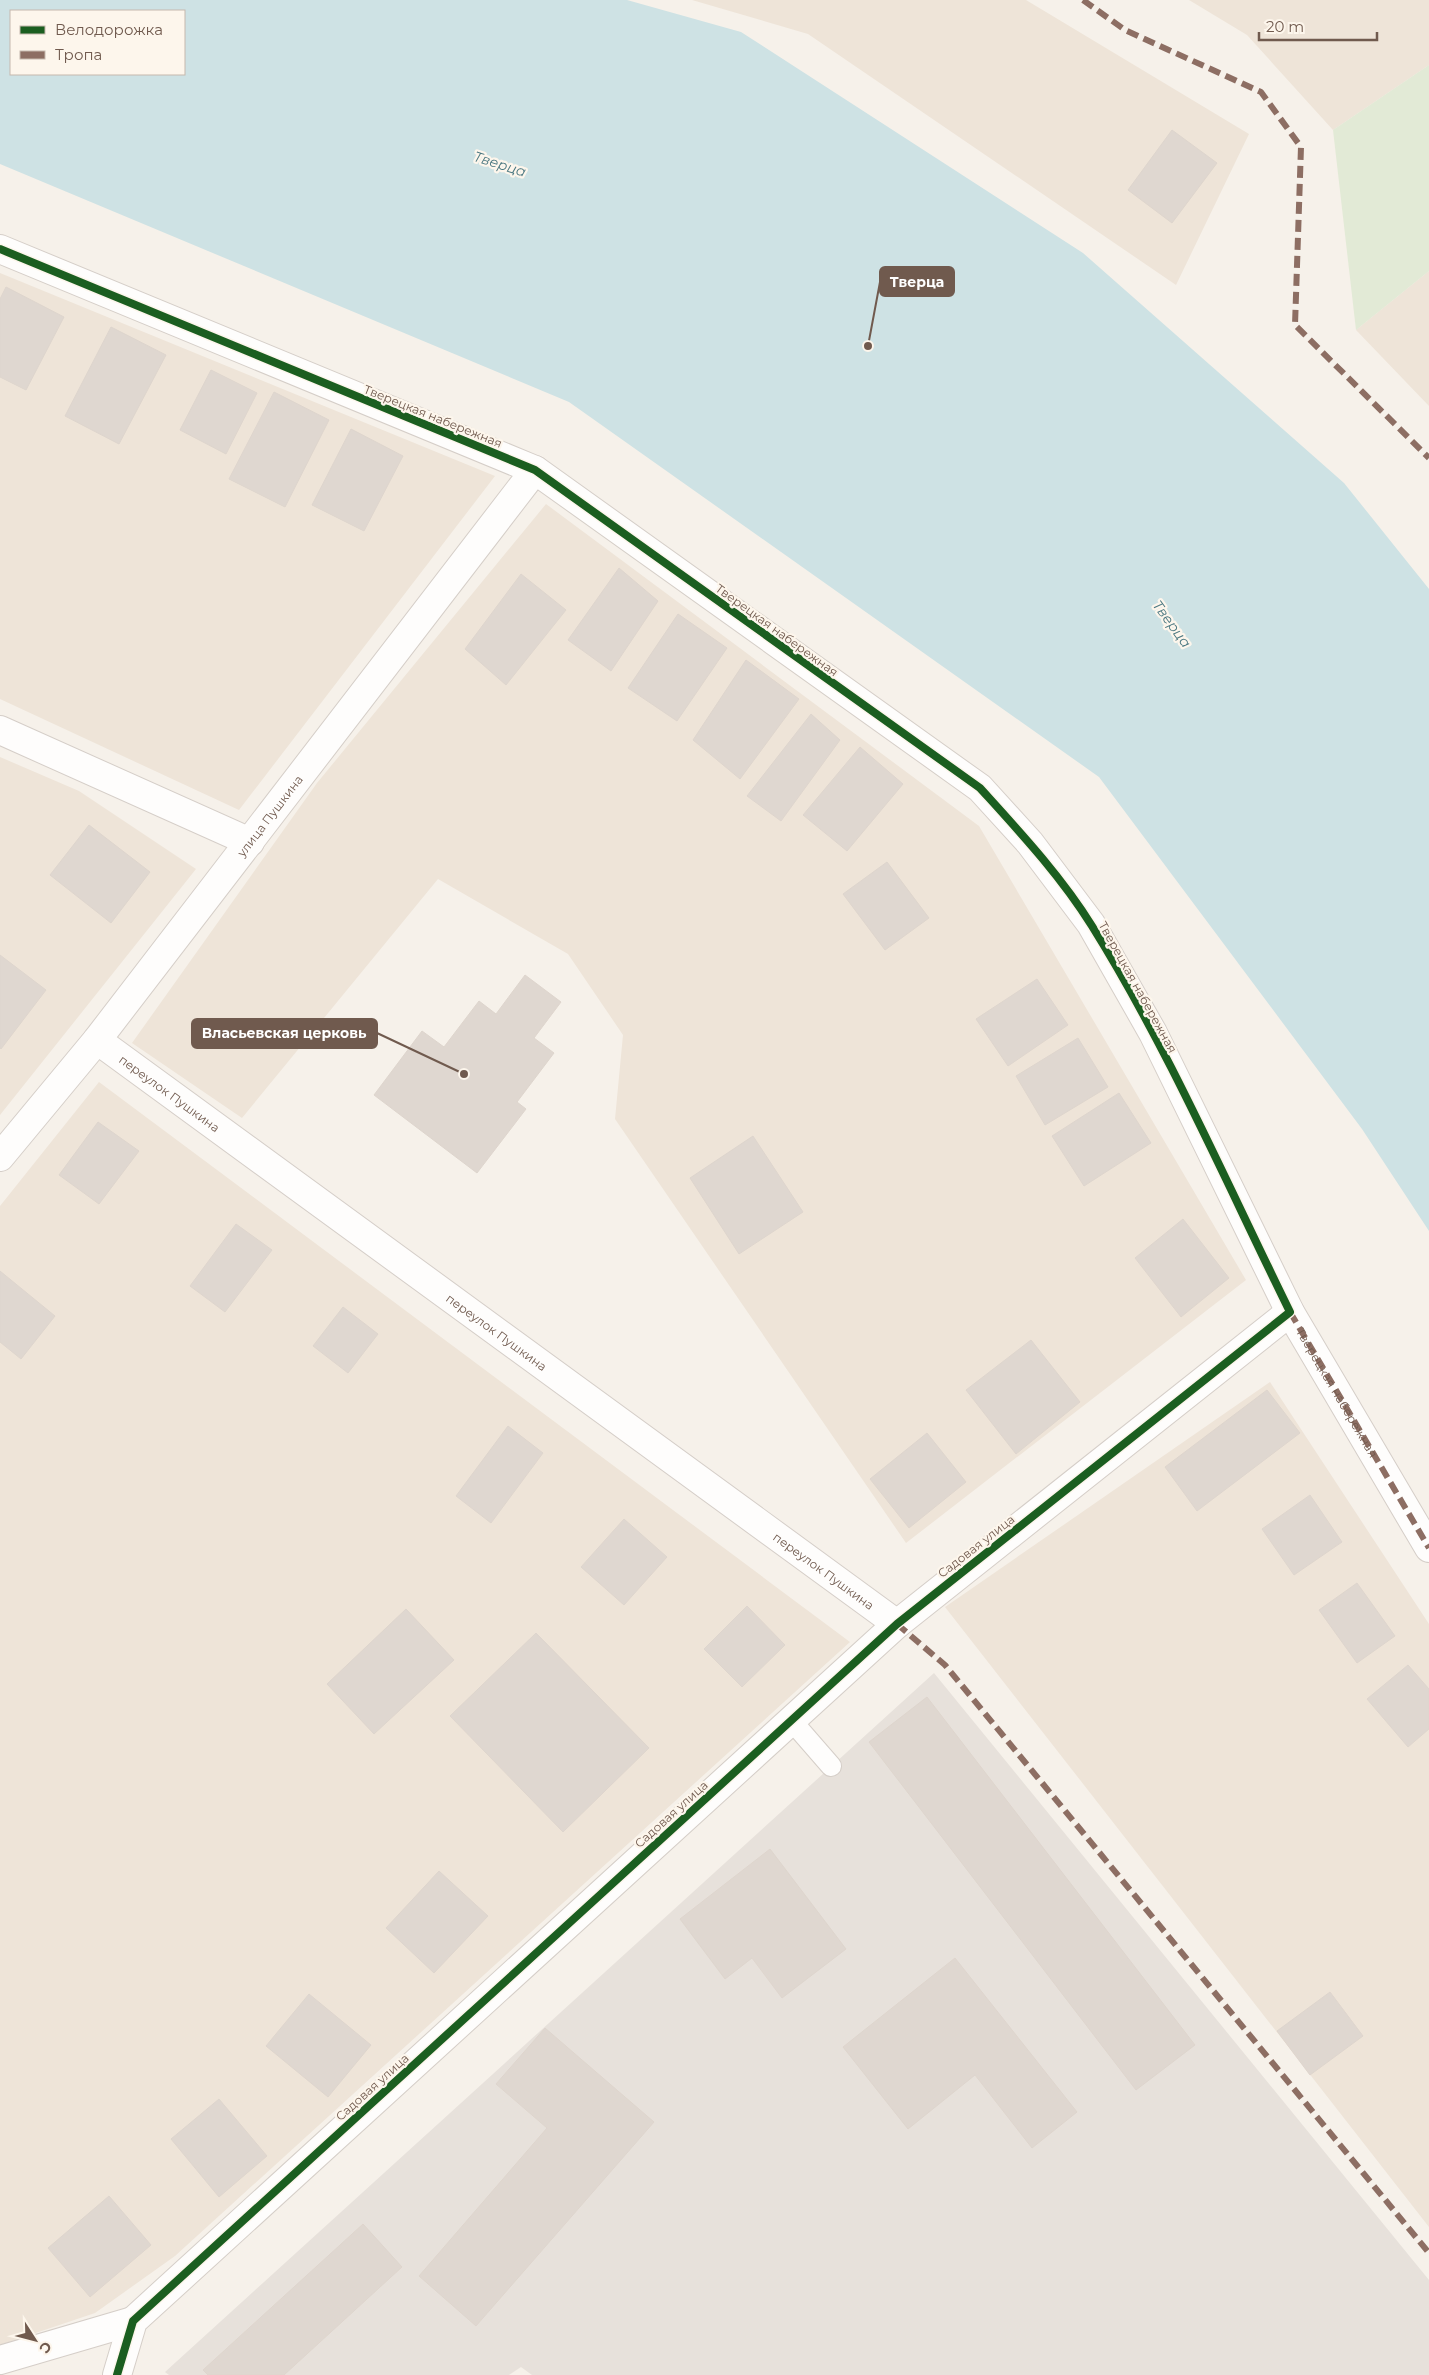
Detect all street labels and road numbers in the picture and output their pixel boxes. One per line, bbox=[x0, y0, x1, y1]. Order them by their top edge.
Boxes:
street label: Тверецкая набережная bbox=[362, 381, 504, 451]
street label: Тверецкая набережная bbox=[713, 580, 841, 680]
street label: улица Пушкина bbox=[233, 772, 305, 860]
street label: Тверецкая набережная bbox=[1096, 919, 1180, 1055]
street label: переулок Пушкина bbox=[116, 1051, 223, 1135]
street label: переулок Пушкина bbox=[444, 1290, 550, 1374]
street label: Тверецкая набережная bbox=[1293, 1325, 1381, 1460]
street label: Садовая улица bbox=[935, 1511, 1017, 1581]
street label: переулок Пушкина bbox=[771, 1529, 877, 1612]
street label: Садовая улица bbox=[631, 1777, 711, 1851]
street label: Садовая улица bbox=[332, 2050, 412, 2124]

